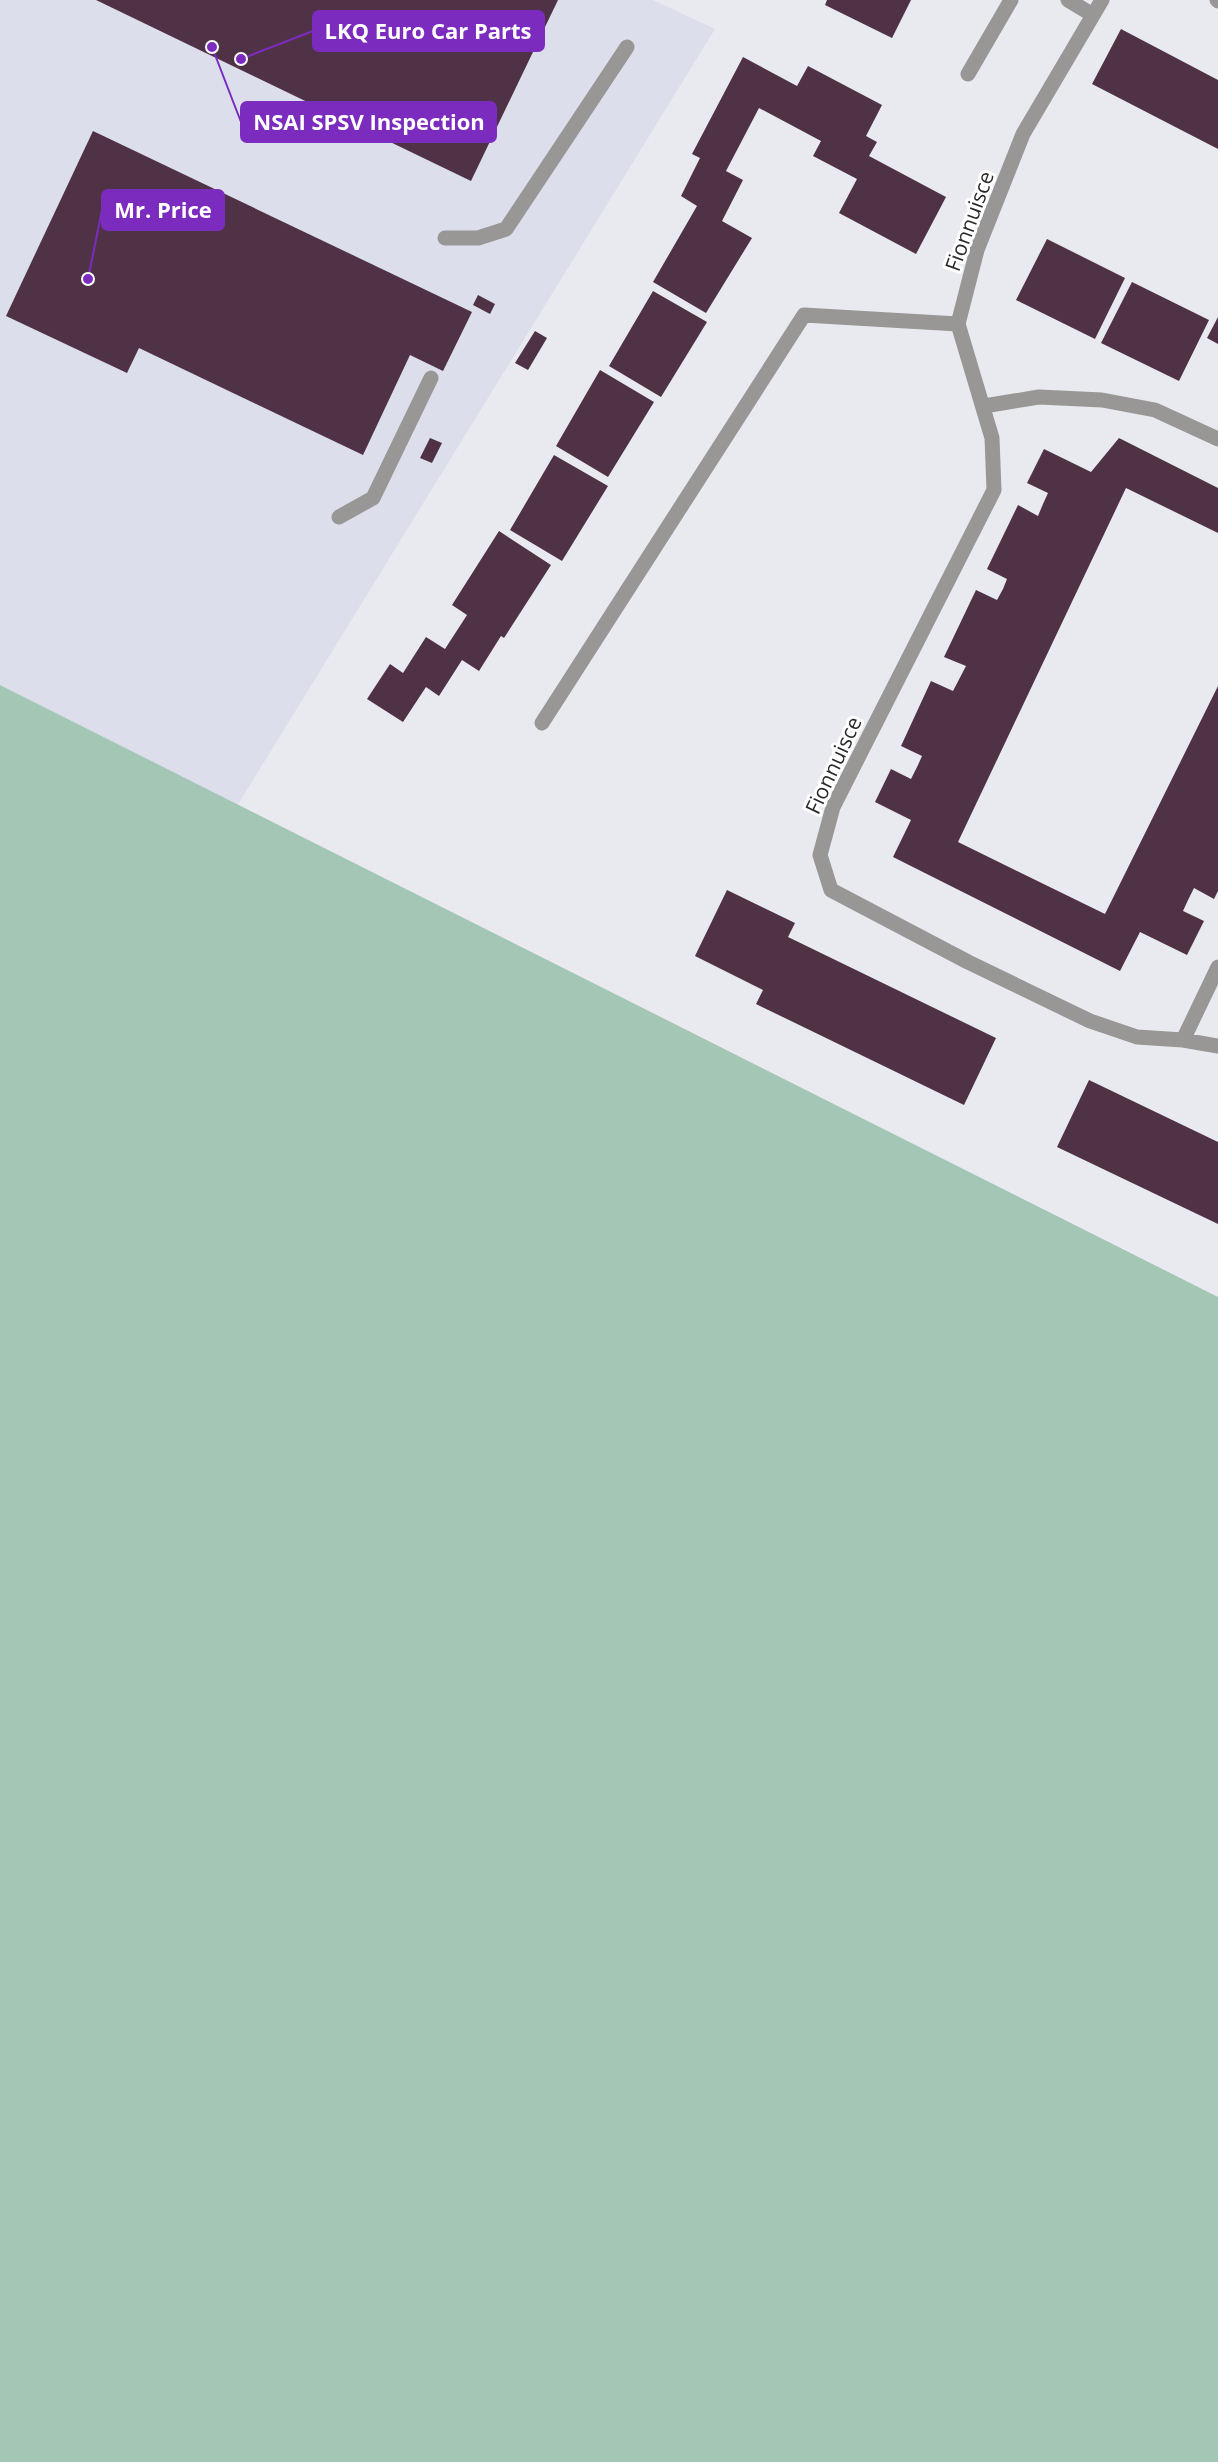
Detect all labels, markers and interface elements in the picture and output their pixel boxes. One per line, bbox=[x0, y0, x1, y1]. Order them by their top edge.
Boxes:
callout: LKQ Euro Car Parts bbox=[313, 11, 544, 51]
text: LKQ Euro Car Parts bbox=[325, 15, 532, 45]
callout: NSAI SPSV Inspection bbox=[241, 102, 496, 142]
text: NSAI SPSV Inspection bbox=[253, 106, 485, 136]
street label: Fionnuisce bbox=[938, 167, 1000, 275]
callout: Mr. Price bbox=[102, 190, 224, 230]
text: Mr. Price bbox=[114, 194, 212, 224]
street label: Fionnuisce bbox=[798, 712, 868, 818]

